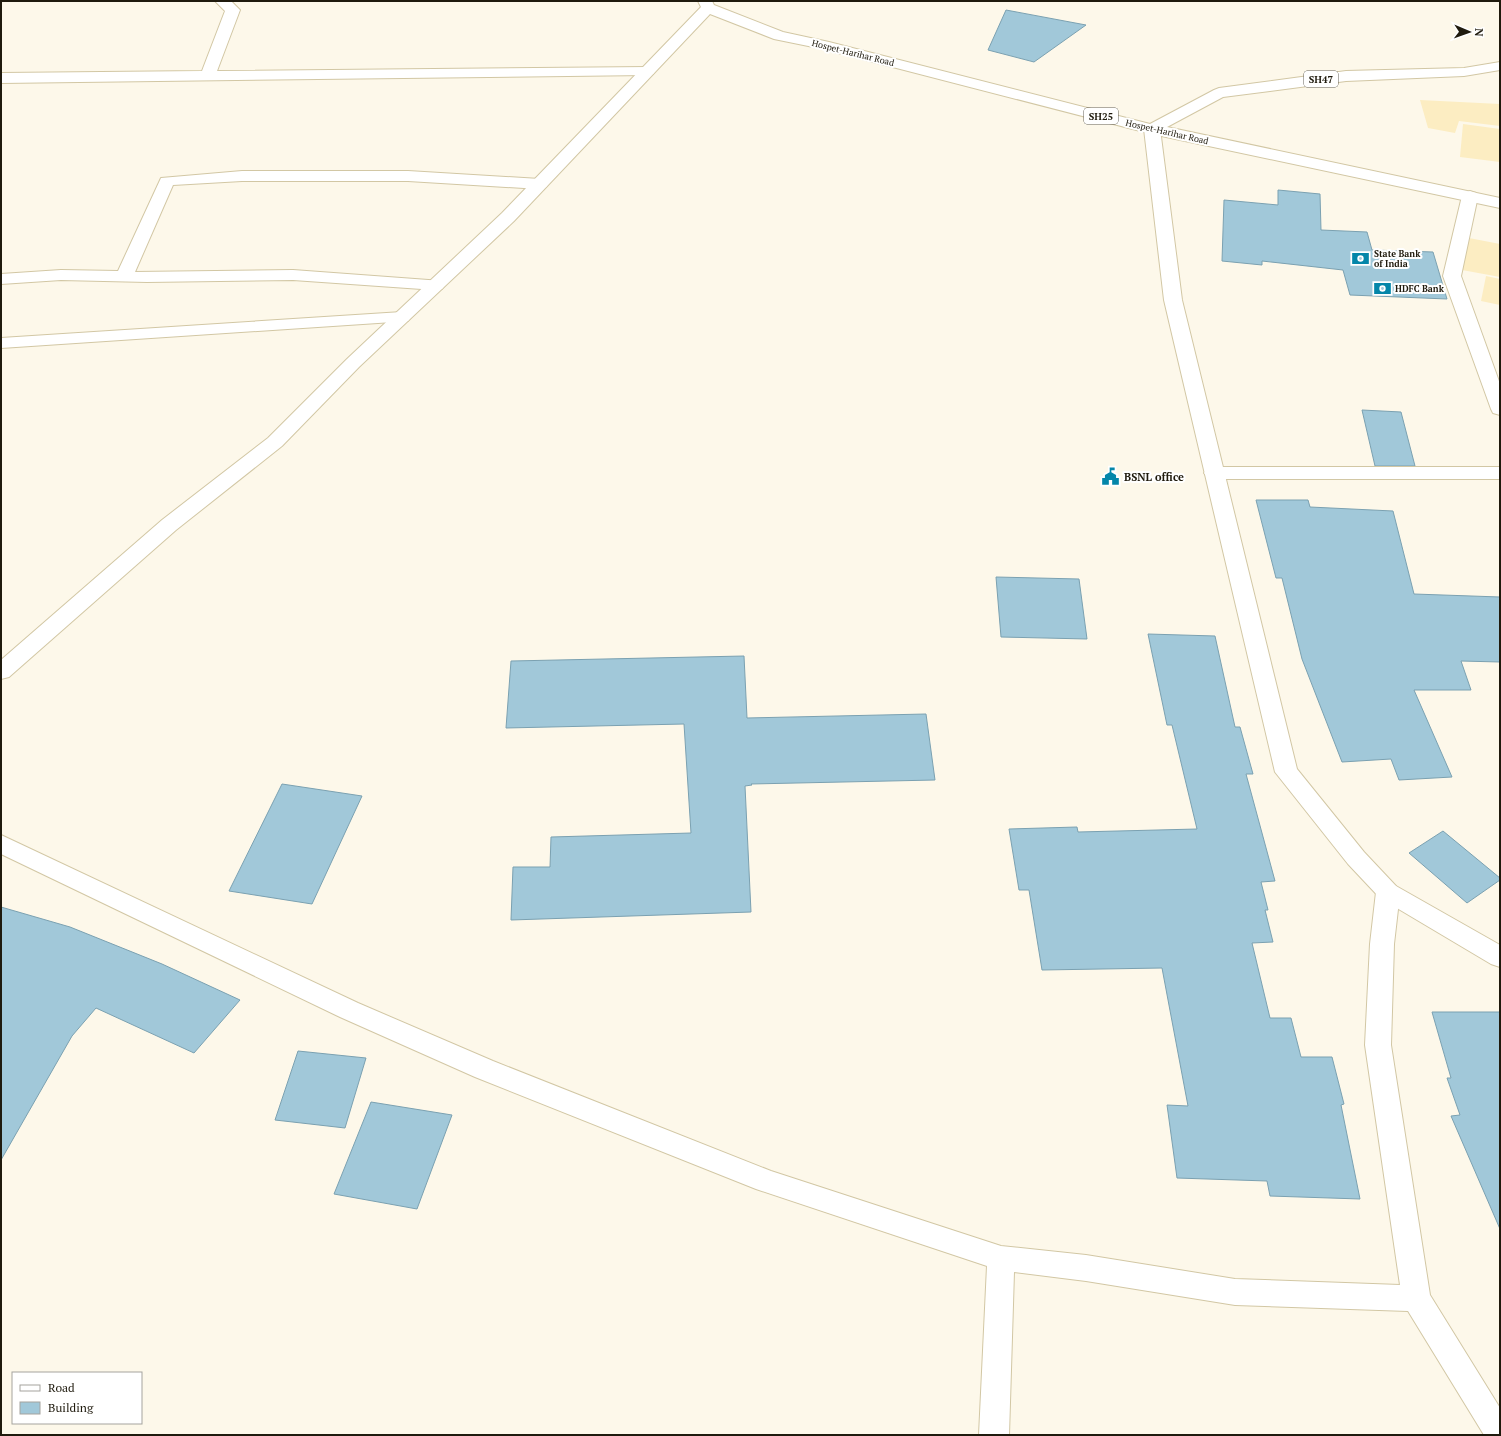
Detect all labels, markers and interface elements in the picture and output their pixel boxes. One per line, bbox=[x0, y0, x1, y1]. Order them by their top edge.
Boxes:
north arrow bbox=[1449, 12, 1489, 52]
text: N bbox=[1472, 28, 1486, 37]
street label: Hospet-Harihar Road bbox=[810, 37, 896, 69]
road number: SH47 bbox=[1304, 71, 1338, 87]
road number: SH25 bbox=[1084, 108, 1118, 124]
street label: Hospet-Harihar Road bbox=[1124, 117, 1210, 147]
place label: State Bank of India bbox=[1374, 248, 1421, 270]
bank icon: State Bank of India bbox=[1351, 249, 1371, 269]
bank icon: HDFC Bank bbox=[1372, 279, 1392, 299]
place label: HDFC Bank bbox=[1395, 283, 1445, 295]
public building icon: BSNL office bbox=[1101, 467, 1121, 487]
place label: BSNL office bbox=[1124, 470, 1184, 484]
legend bbox=[12, 1372, 142, 1424]
text: Road bbox=[48, 1380, 75, 1395]
text: Building bbox=[48, 1400, 94, 1415]

